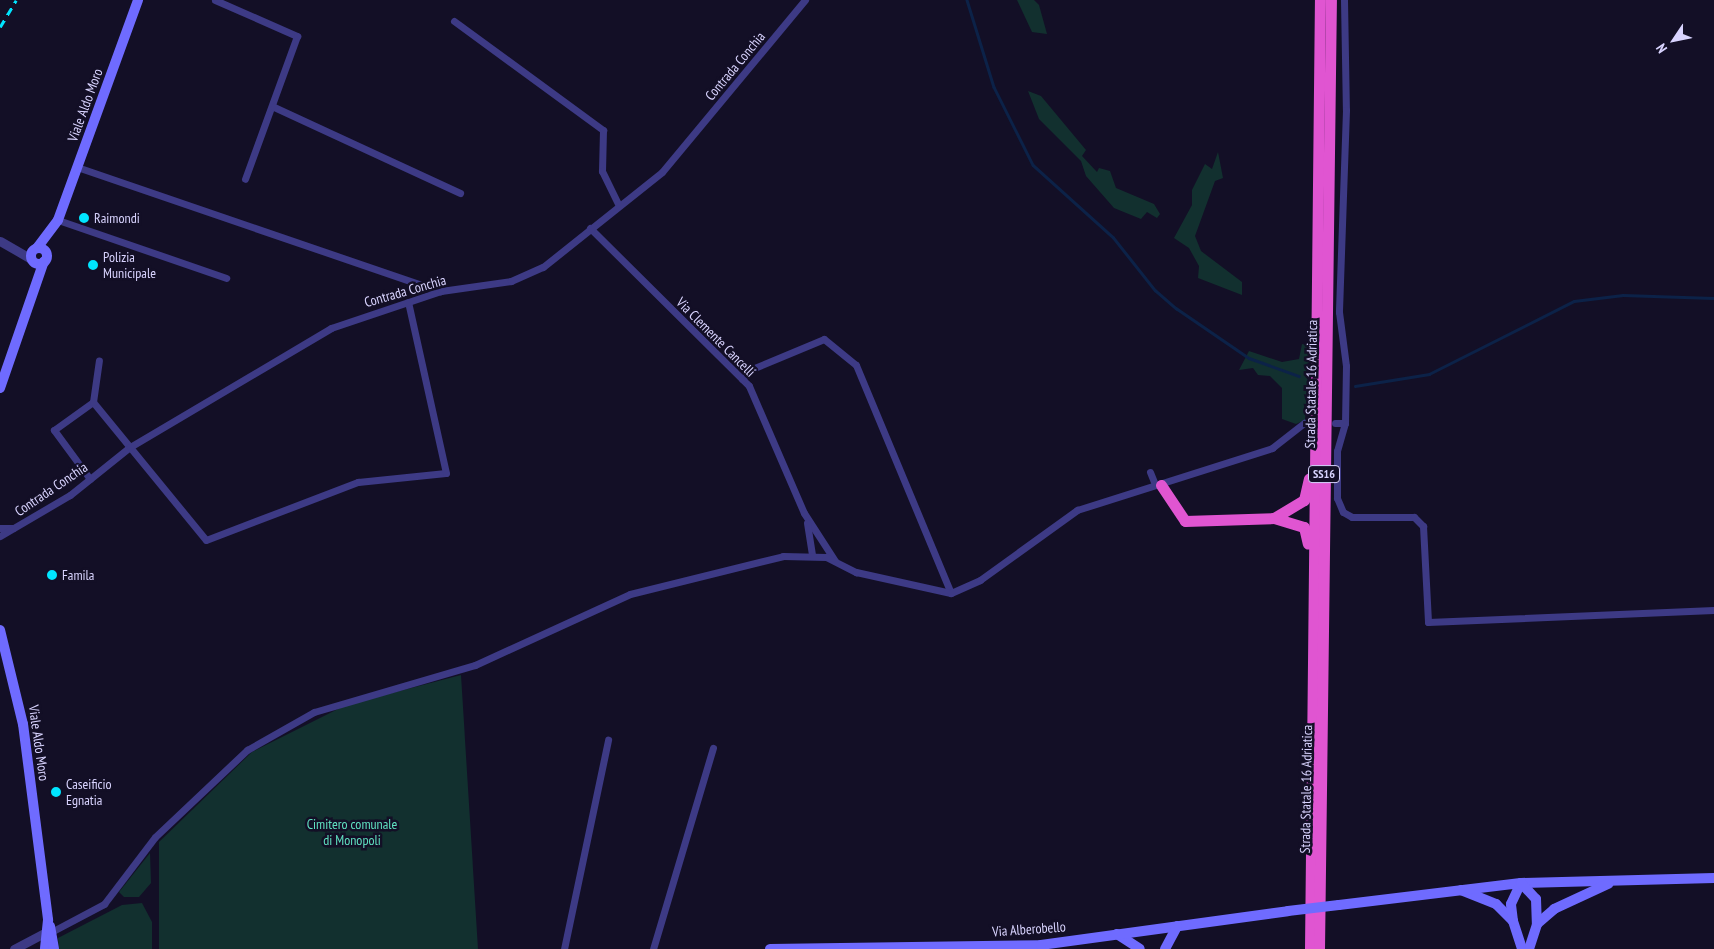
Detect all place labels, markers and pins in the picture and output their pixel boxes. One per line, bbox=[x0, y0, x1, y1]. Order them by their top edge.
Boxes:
place label: Raimondi bbox=[94, 210, 140, 226]
marker: Raimondi bbox=[78, 212, 90, 224]
place label: Polizia Municipale bbox=[103, 249, 156, 282]
marker: Polizia Municipale bbox=[87, 259, 99, 271]
place label: Famila bbox=[62, 567, 94, 583]
marker: Famila bbox=[46, 569, 58, 581]
place label: Caseificio Egnatia bbox=[66, 776, 112, 809]
marker: Caseificio Egnatia bbox=[50, 786, 62, 798]

